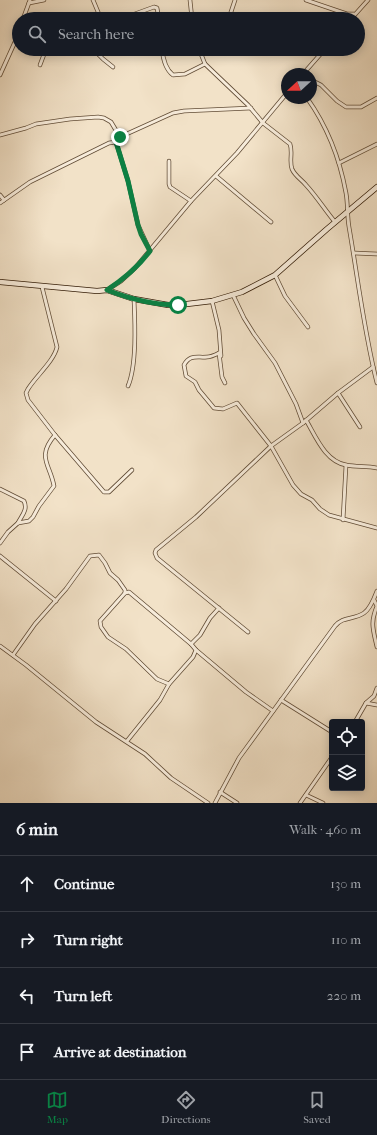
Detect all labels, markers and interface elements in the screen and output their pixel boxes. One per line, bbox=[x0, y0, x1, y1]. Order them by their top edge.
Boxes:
search box bbox=[12, 12, 365, 56]
icon: search bbox=[26, 23, 48, 45]
text: Search here bbox=[58, 25, 134, 43]
north arrow bbox=[281, 68, 317, 104]
route end bbox=[111, 128, 129, 146]
route start bbox=[169, 296, 187, 314]
map controls bbox=[329, 719, 365, 791]
button: locate bbox=[329, 719, 365, 755]
button: layers bbox=[329, 755, 365, 791]
text: 6 min bbox=[16, 819, 58, 839]
text: Walk · 460 m bbox=[289, 822, 361, 837]
icon: ahead bbox=[16, 873, 38, 895]
text: Continue bbox=[54, 875, 114, 893]
text: 130 m bbox=[330, 876, 361, 891]
icon: right bbox=[16, 929, 38, 951]
text: Turn right bbox=[54, 931, 123, 949]
text: 110 m bbox=[331, 932, 361, 947]
icon: left bbox=[16, 985, 38, 1007]
text: Turn left bbox=[54, 987, 112, 1005]
text: 220 m bbox=[327, 988, 361, 1003]
icon: arrive bbox=[16, 1041, 38, 1063]
text: Arrive at destination bbox=[54, 1043, 186, 1061]
tab: Map bbox=[46, 1089, 68, 1126]
tab: Directions bbox=[161, 1089, 211, 1126]
tab: Saved bbox=[303, 1089, 331, 1126]

